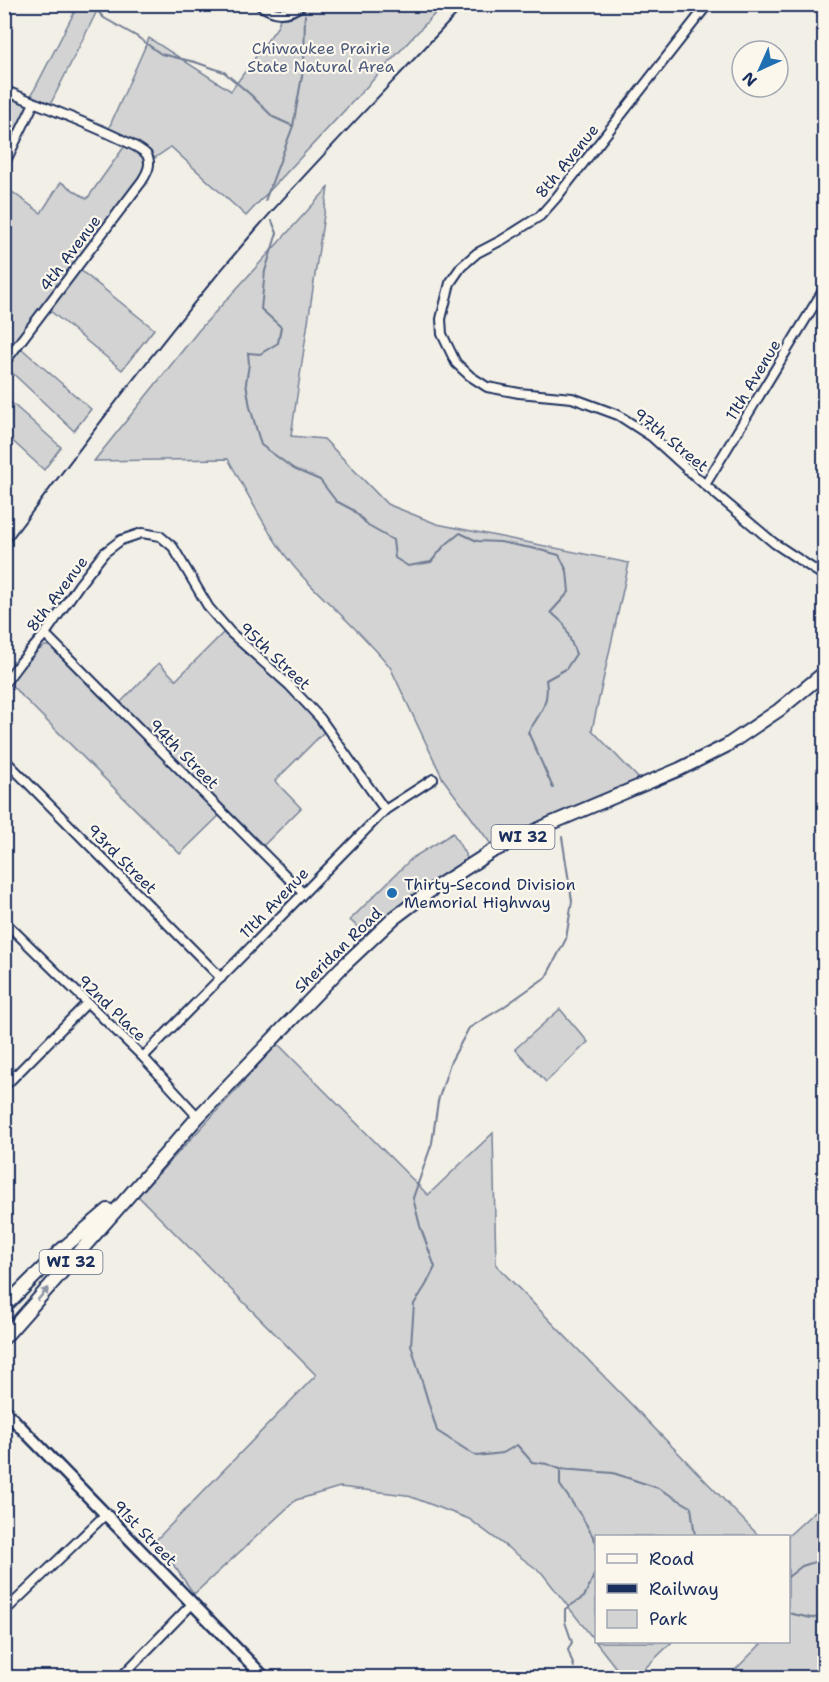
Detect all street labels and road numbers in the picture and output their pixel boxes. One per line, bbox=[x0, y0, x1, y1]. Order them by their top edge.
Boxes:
street label: 8th Avenue bbox=[531, 120, 603, 202]
street label: 4th Avenue bbox=[35, 211, 105, 295]
street label: 11th Avenue bbox=[721, 336, 785, 424]
street label: 97th Street bbox=[629, 403, 713, 477]
street label: 8th Avenue bbox=[22, 552, 92, 636]
street label: 95th Street bbox=[235, 618, 315, 694]
street label: 94th Street bbox=[144, 714, 224, 794]
street label: 93rd Street bbox=[83, 820, 161, 898]
road number: WI 32 bbox=[492, 825, 554, 849]
street label: 11th Avenue bbox=[235, 863, 313, 943]
street label: Sheridan Road bbox=[290, 903, 386, 997]
street label: 92nd Place bbox=[73, 970, 151, 1046]
road number: WI 32 bbox=[40, 1250, 103, 1274]
street label: 91st Street bbox=[108, 1496, 182, 1570]

